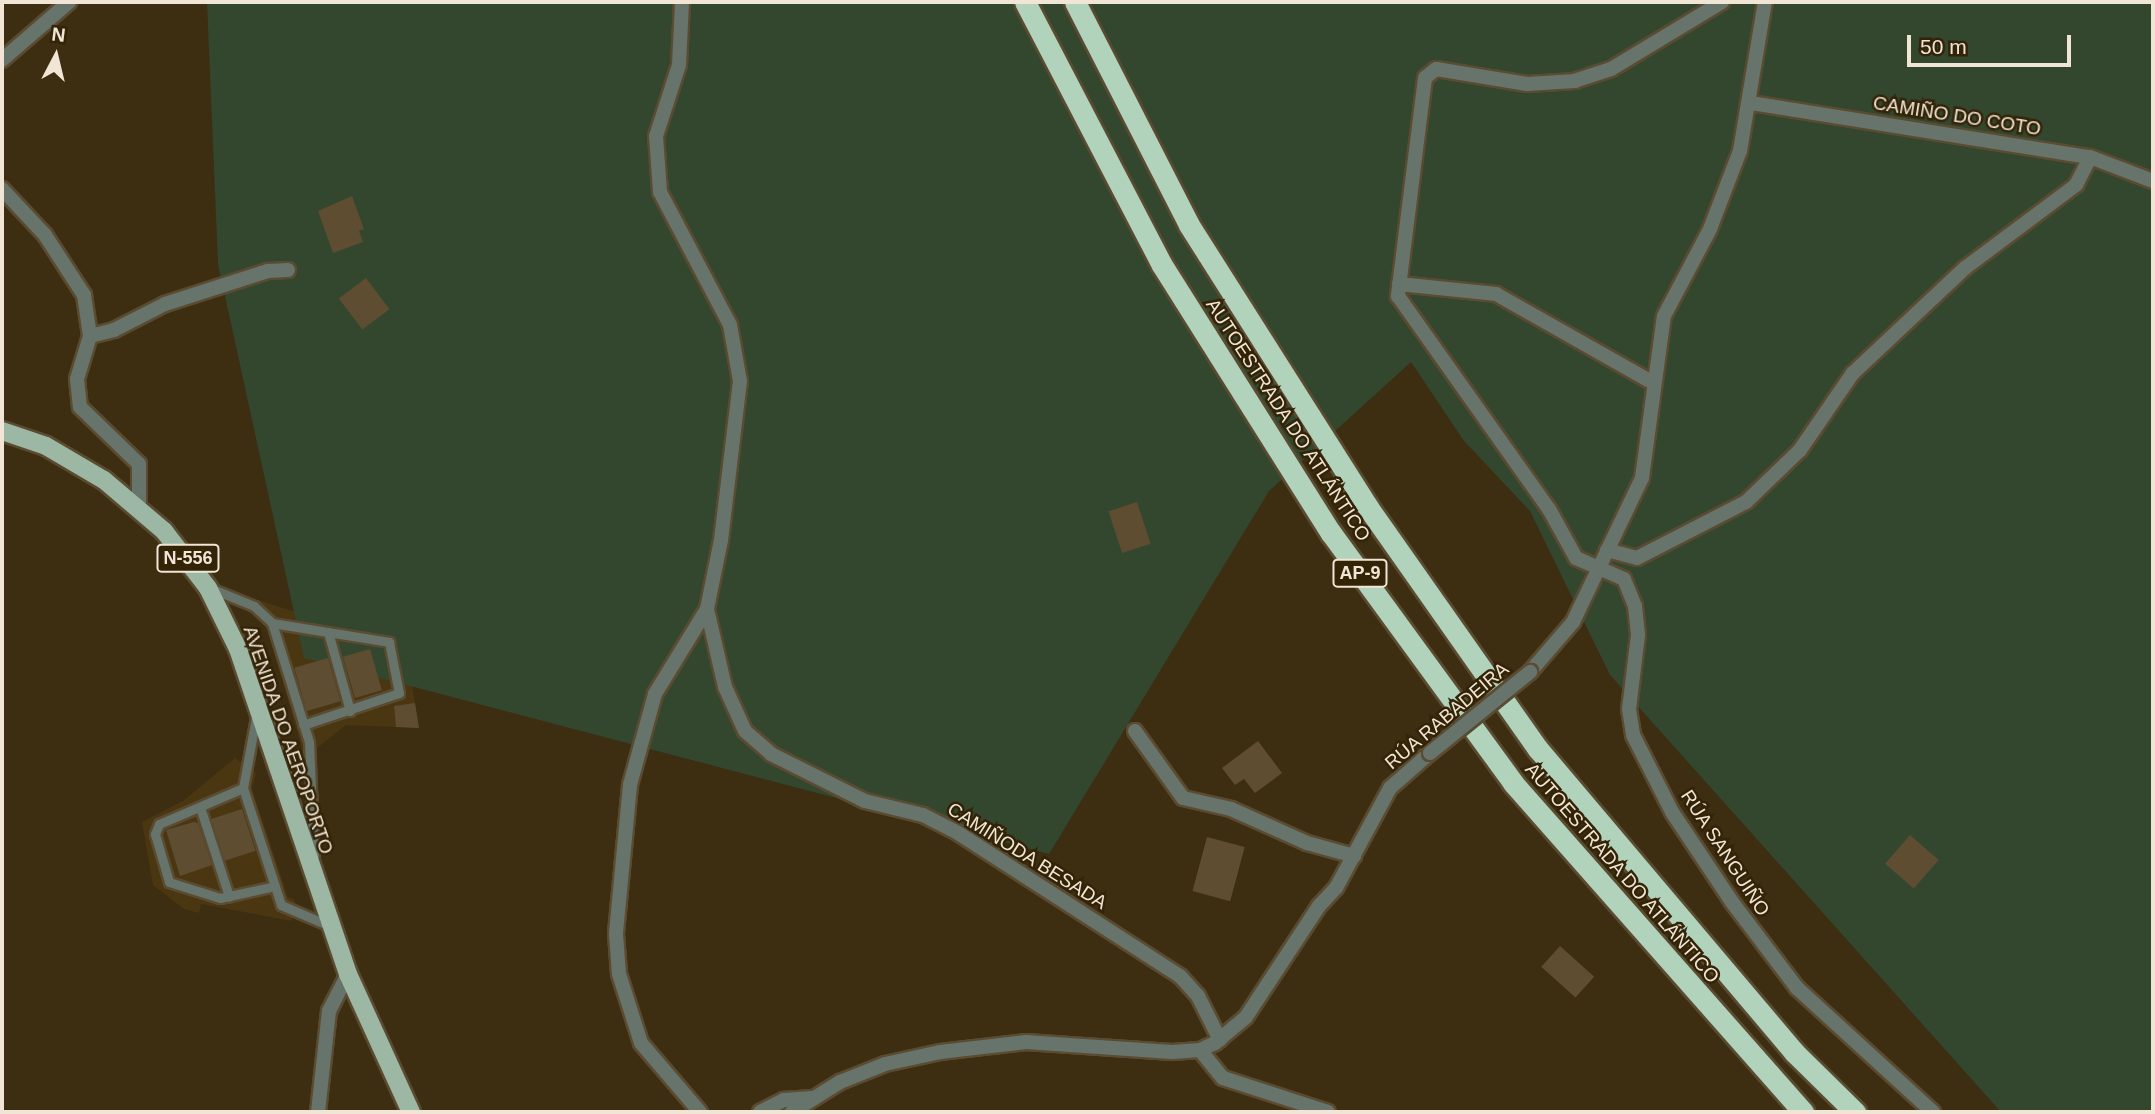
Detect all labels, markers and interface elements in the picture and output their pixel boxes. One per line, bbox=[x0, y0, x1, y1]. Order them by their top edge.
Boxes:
north arrow bbox=[21, 21, 91, 91]
scale bar bbox=[1910, 21, 2074, 65]
text: N bbox=[51, 23, 67, 46]
text: 50 m bbox=[1920, 35, 1967, 58]
street label: CAMIÑO DO COTO bbox=[1871, 91, 2043, 141]
street label: AUTOESTRADA DO ATLÁNTICO bbox=[1200, 294, 1376, 546]
road number: N-556 bbox=[155, 544, 221, 572]
road number: AP-9 bbox=[1332, 558, 1388, 588]
street label: AVENIDA DO AEROPORTO bbox=[238, 622, 338, 858]
street label: RÚA RABADEIRA bbox=[1380, 657, 1514, 775]
street label: AUTOESTRADA DO ATLÁNTICO bbox=[1519, 757, 1725, 989]
street label: RÚA SANGUIÑO bbox=[1675, 785, 1775, 921]
street label: CAMIÑODA BESADA bbox=[943, 797, 1111, 915]

